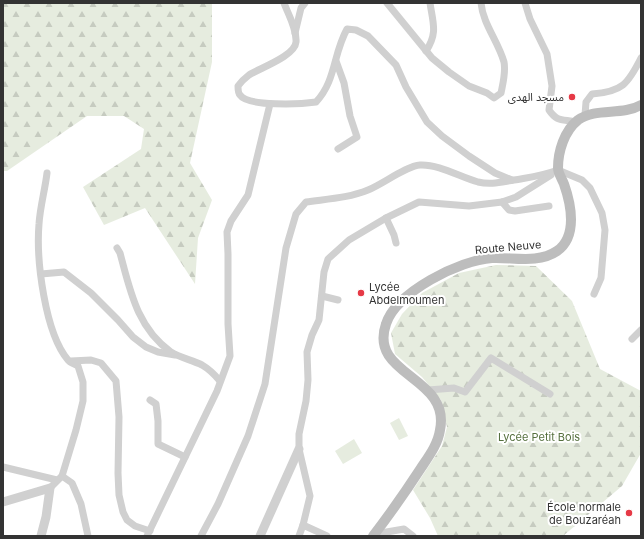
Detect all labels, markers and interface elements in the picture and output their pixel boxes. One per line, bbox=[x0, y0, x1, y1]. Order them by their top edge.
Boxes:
place label: مسجد الهدى bbox=[508, 90, 564, 104]
marker: مسجد الهدى bbox=[567, 92, 577, 102]
street label: Route Neuve bbox=[474, 237, 542, 257]
place label: Lycée Abdelmoumen bbox=[369, 280, 444, 307]
marker: Lycée Abdelmoumen bbox=[356, 288, 366, 298]
park label: Lycée Petit Bois bbox=[498, 430, 580, 444]
place label: École normale de Bouzaréah bbox=[547, 500, 621, 527]
marker: École normale de Bouzaréah bbox=[624, 508, 634, 518]

